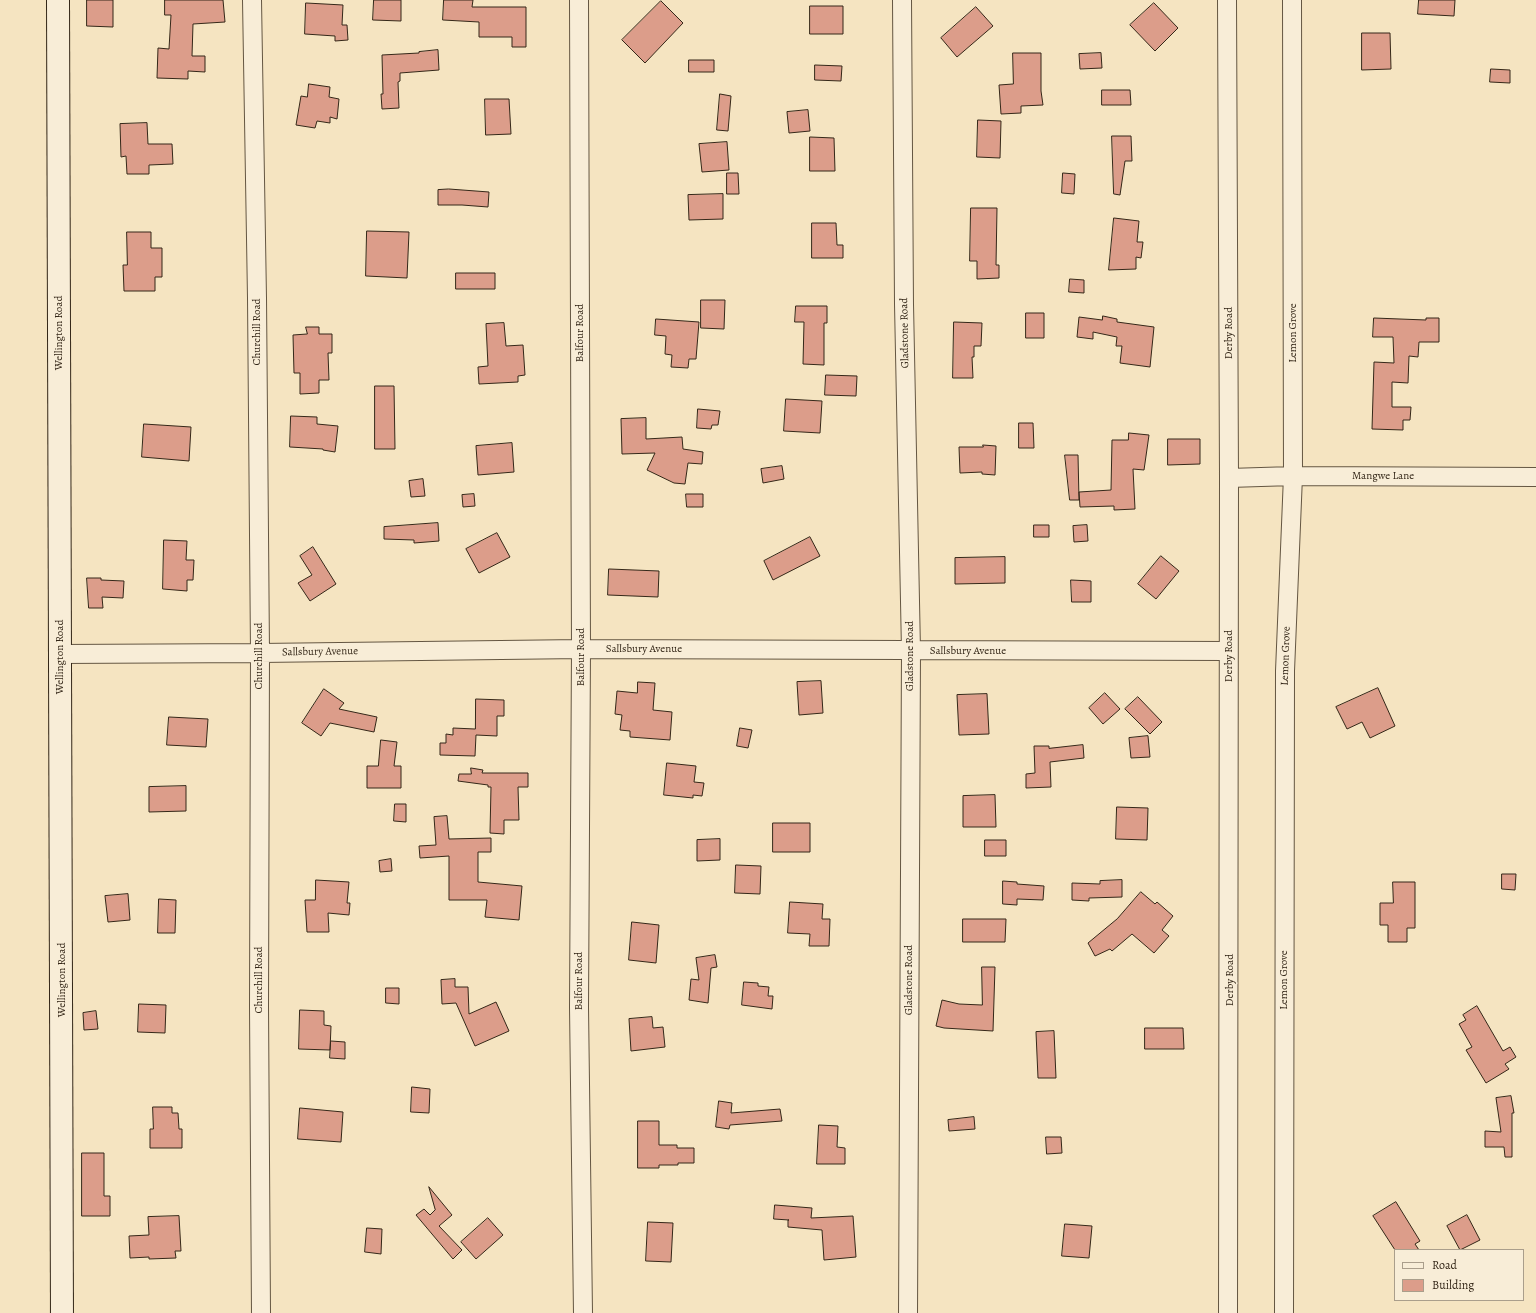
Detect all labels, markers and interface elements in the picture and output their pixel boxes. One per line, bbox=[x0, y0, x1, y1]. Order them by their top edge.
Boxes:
street label: Wellington Road bbox=[52, 296, 66, 370]
street label: Gladstone Road bbox=[898, 298, 912, 368]
street label: Churchill Road bbox=[250, 299, 264, 365]
street label: Lemon Grove bbox=[1286, 303, 1300, 363]
street label: Balfour Road bbox=[573, 304, 587, 362]
street label: Derby Road bbox=[1222, 307, 1236, 359]
street label: Mangwe Lane bbox=[1352, 469, 1414, 483]
street label: Wellington Road bbox=[53, 620, 67, 694]
street label: Gladstone Road bbox=[903, 621, 917, 691]
street label: Churchill Road bbox=[252, 623, 266, 689]
street label: Lemon Grove bbox=[1278, 626, 1294, 686]
street label: Balfour Road bbox=[574, 628, 588, 686]
street label: Derby Road bbox=[1222, 630, 1236, 682]
street label: Sallsbury Avenue bbox=[606, 642, 682, 656]
street label: Sallsbury Avenue bbox=[930, 644, 1006, 658]
street label: Sallsbury Avenue bbox=[282, 645, 358, 659]
street label: Wellington Road bbox=[55, 943, 69, 1017]
street label: Gladstone Road bbox=[902, 945, 916, 1015]
street label: Churchill Road bbox=[252, 947, 266, 1013]
street label: Lemon Grove bbox=[1277, 950, 1291, 1010]
street label: Balfour Road bbox=[572, 952, 586, 1010]
street label: Derby Road bbox=[1223, 954, 1237, 1006]
legend bbox=[1394, 1249, 1524, 1301]
text: Road bbox=[1432, 1257, 1457, 1273]
text: Building bbox=[1432, 1277, 1474, 1293]

